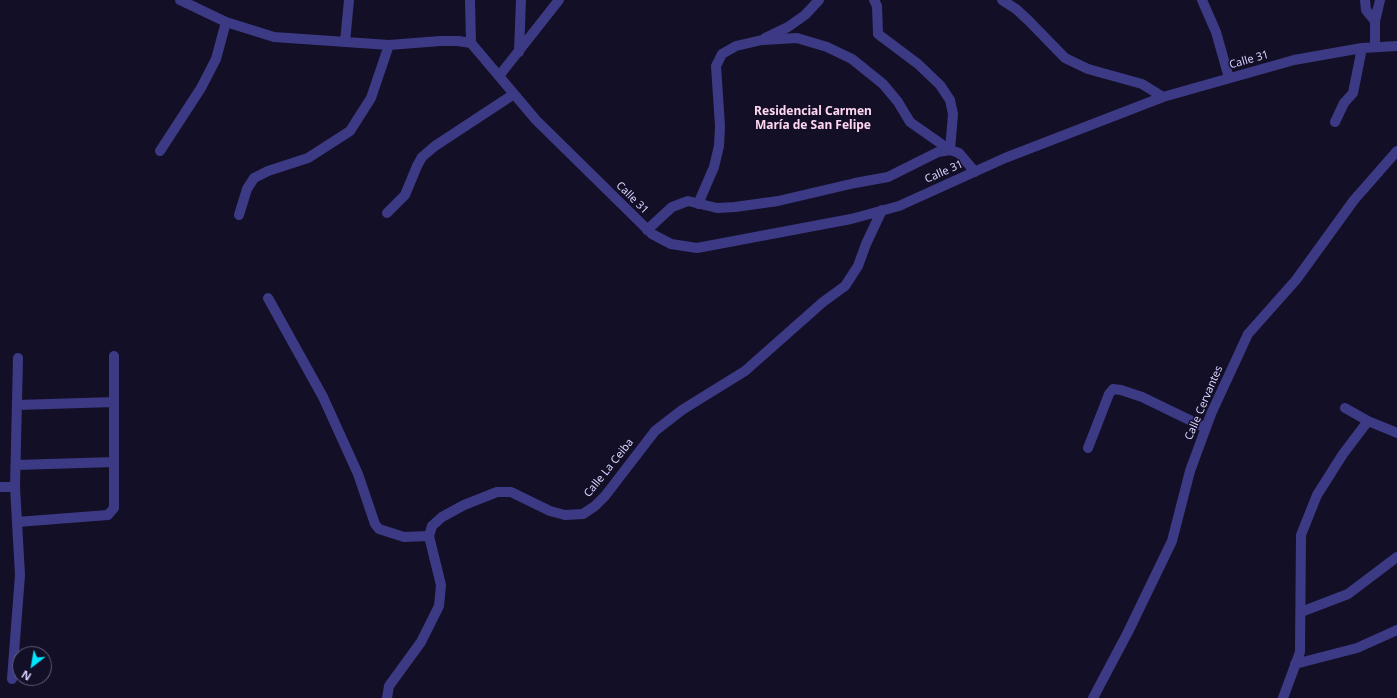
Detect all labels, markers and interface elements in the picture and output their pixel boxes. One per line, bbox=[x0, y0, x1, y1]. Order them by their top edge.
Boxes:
street label: Calle 31 bbox=[1228, 48, 1270, 72]
district label: Residencial Carmen María de San Felipe bbox=[754, 105, 872, 133]
street label: Calle 31 bbox=[923, 158, 965, 186]
street label: Calle 31 bbox=[613, 179, 651, 217]
street label: Calle Cervantes bbox=[1182, 364, 1226, 442]
street label: Calle La Ceiba bbox=[581, 436, 637, 500]
north arrow bbox=[12, 646, 52, 686]
text: N bbox=[18, 667, 34, 685]

